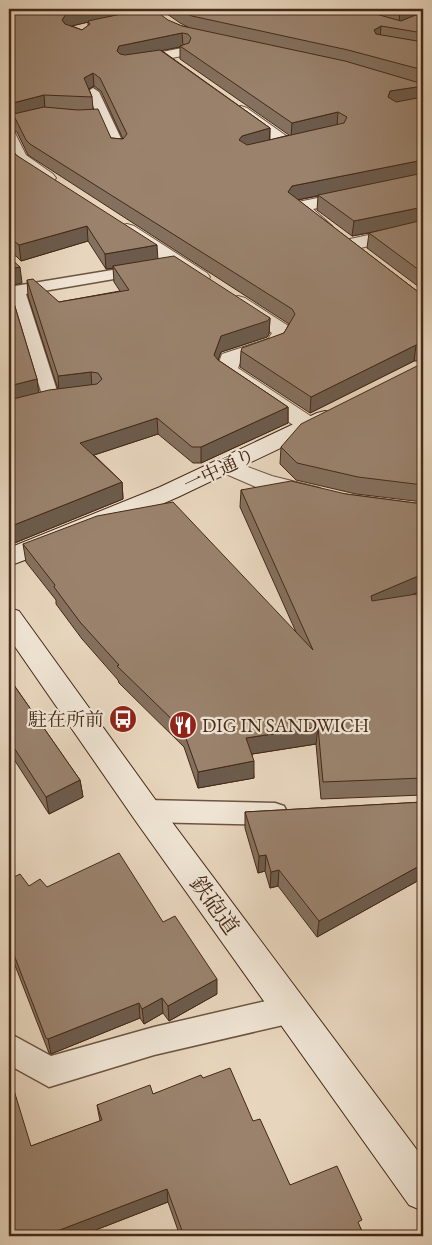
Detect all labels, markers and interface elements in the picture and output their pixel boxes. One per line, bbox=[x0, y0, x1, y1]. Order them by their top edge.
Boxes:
street label: 一中通り bbox=[179, 442, 259, 497]
bus stop icon: 駐在所前 bbox=[108, 704, 138, 734]
place label: 駐在所前 bbox=[28, 707, 104, 732]
restaurant icon: DIG IN SANDWICH bbox=[168, 710, 198, 740]
place label: DIG IN SANDWICH bbox=[202, 713, 369, 738]
street label: 鉄砲道 bbox=[183, 870, 246, 941]

